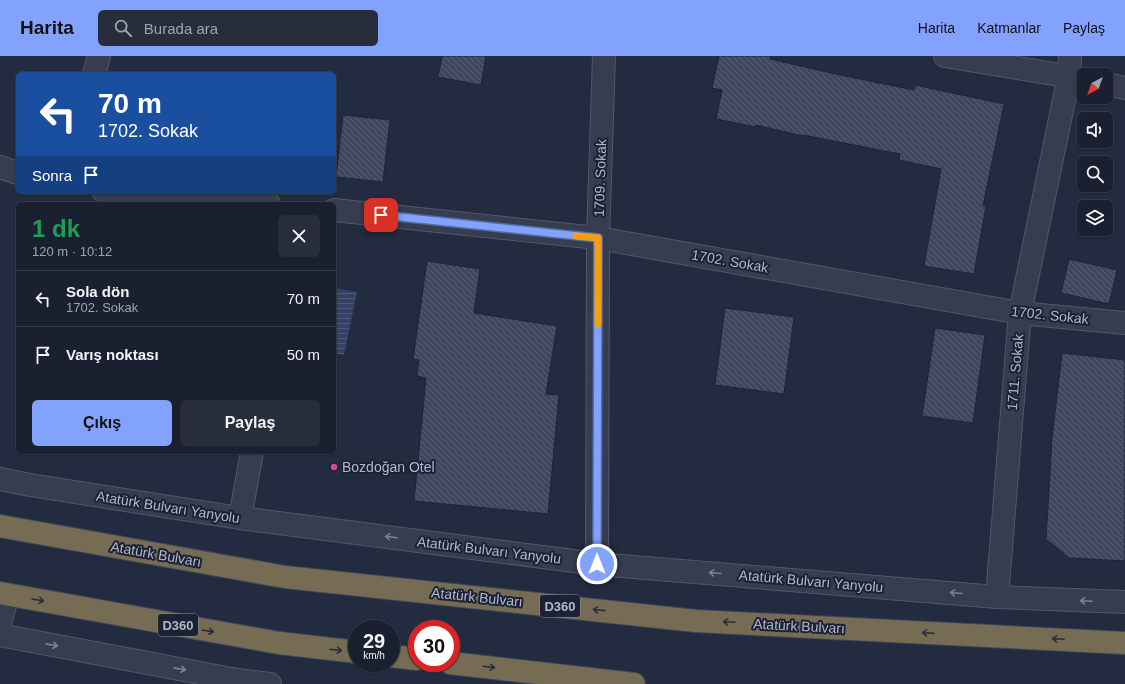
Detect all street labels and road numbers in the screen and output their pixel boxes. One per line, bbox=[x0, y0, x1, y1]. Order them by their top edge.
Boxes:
street label: 1709. Sokak bbox=[591, 138, 609, 217]
street label: 1702. Sokak bbox=[690, 246, 771, 276]
street label: 1702. Sokak bbox=[1010, 303, 1091, 327]
street label: 1711. Sokak bbox=[1004, 332, 1026, 411]
street label: Atatürk Bulvarı Yanyolu bbox=[95, 488, 241, 526]
street label: Atatürk Bulvarı Yanyolu bbox=[416, 533, 562, 567]
street label: Atatürk Bulvarı bbox=[109, 538, 203, 570]
street label: Atatürk Bulvarı Yanyolu bbox=[738, 567, 884, 595]
street label: Atatürk Bulvarı bbox=[431, 584, 523, 610]
road number: D360 bbox=[540, 595, 580, 617]
road number: D360 bbox=[158, 614, 198, 636]
street label: Atatürk Bulvarı bbox=[753, 616, 845, 636]

